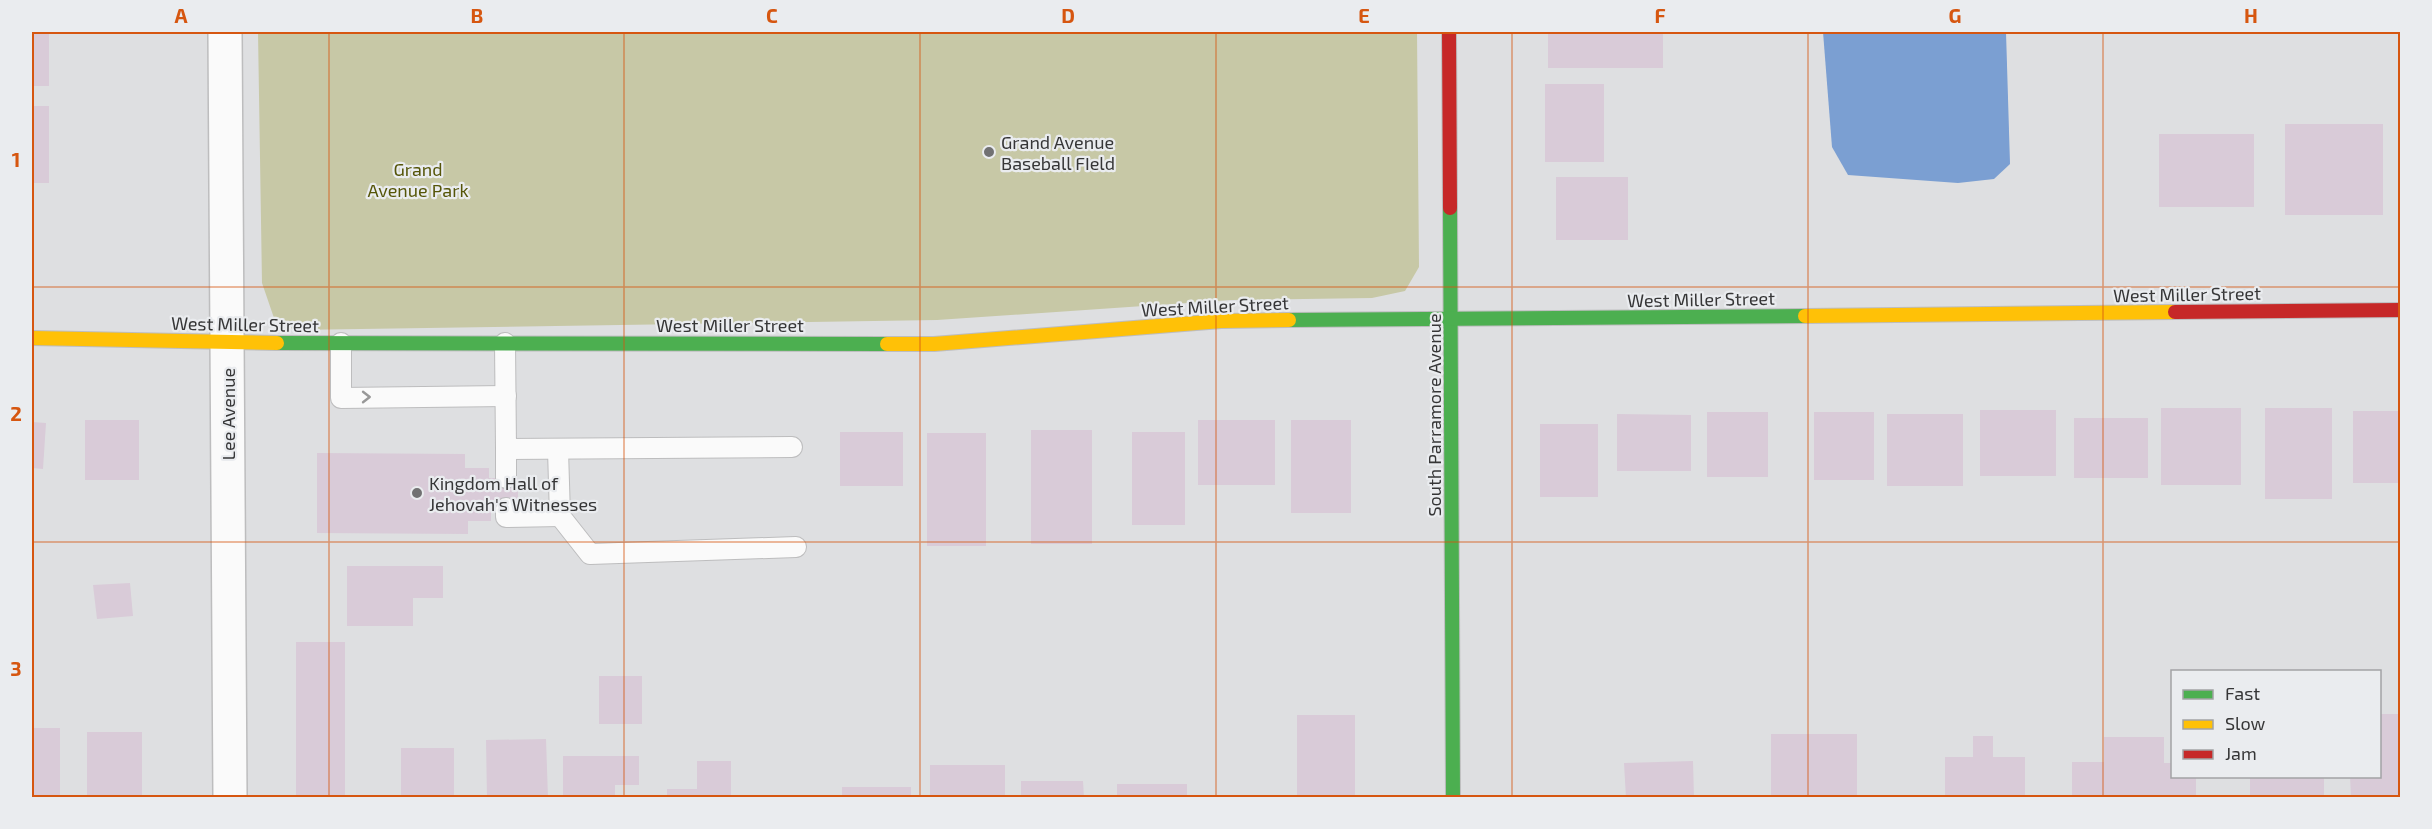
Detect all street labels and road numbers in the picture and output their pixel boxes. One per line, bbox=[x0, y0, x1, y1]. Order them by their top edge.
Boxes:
street label: West Miller Street bbox=[2113, 282, 2261, 306]
street label: West Miller Street bbox=[1627, 287, 1775, 311]
street label: West Miller Street bbox=[1141, 291, 1290, 321]
street label: West Miller Street bbox=[171, 312, 319, 336]
street label: South Parramore Avenue bbox=[1423, 313, 1445, 517]
street label: West Miller Street bbox=[656, 314, 804, 336]
street label: Lee Avenue bbox=[217, 368, 239, 460]

